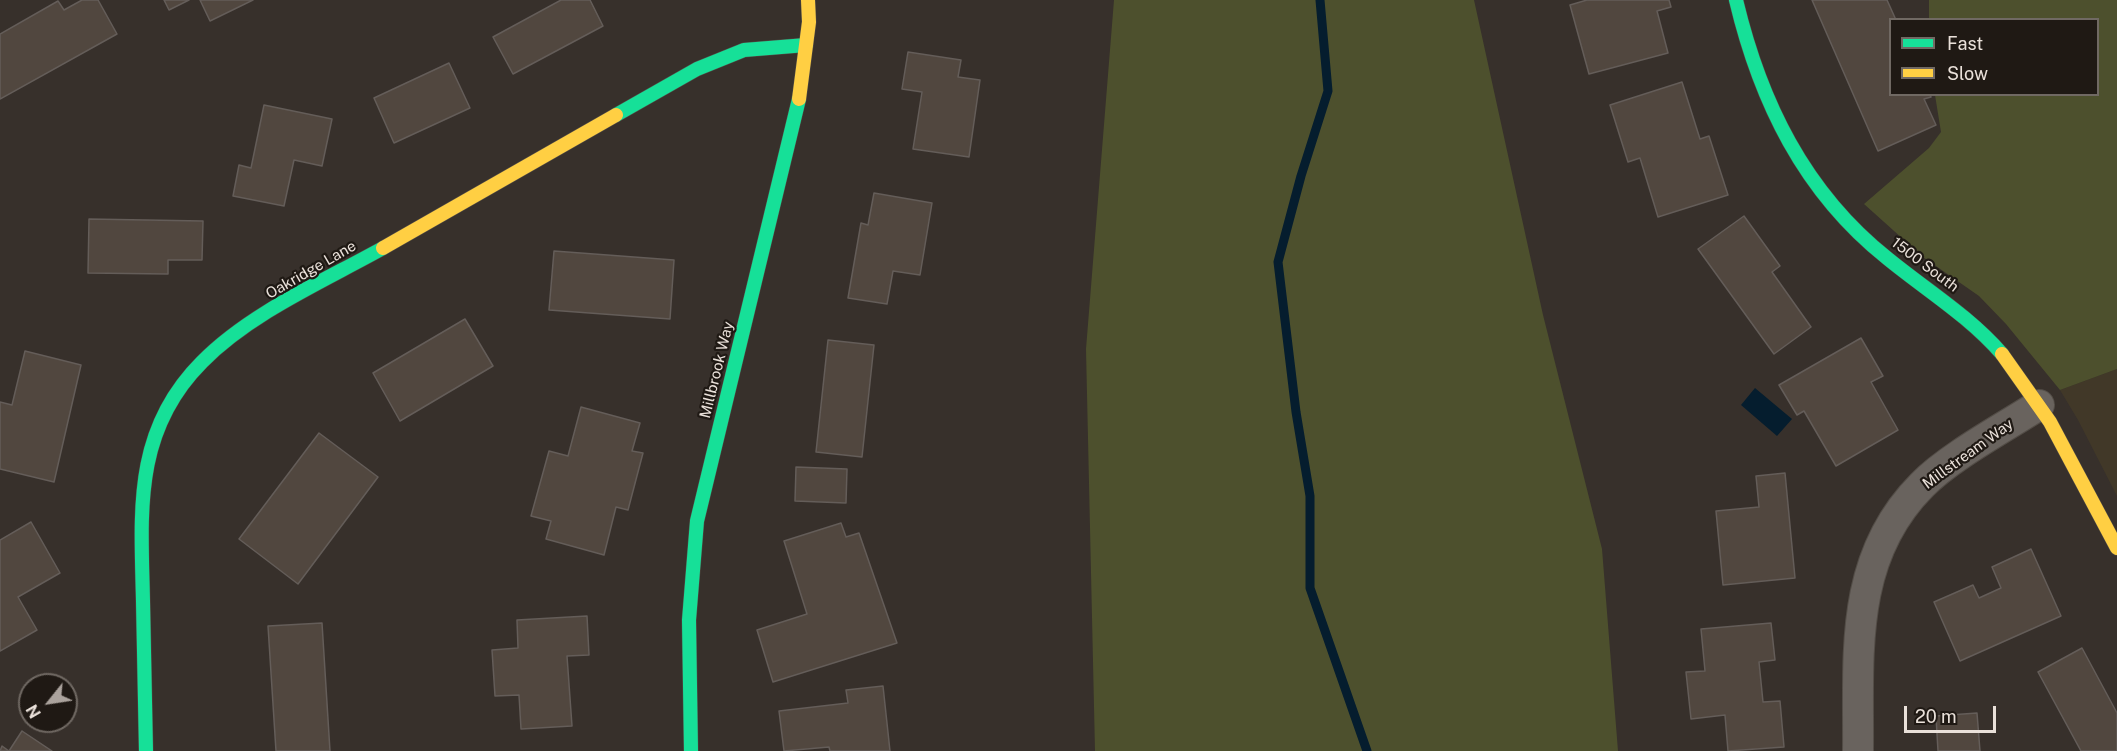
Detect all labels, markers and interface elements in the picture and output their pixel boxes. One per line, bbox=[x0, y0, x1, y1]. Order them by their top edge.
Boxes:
legend bbox=[1889, 18, 2099, 96]
text: Fast bbox=[1947, 33, 1983, 54]
text: Slow bbox=[1947, 63, 1988, 84]
street label: 1500 South bbox=[1888, 234, 1962, 296]
street label: Oakridge Lane bbox=[263, 237, 359, 303]
street label: Millbrook Way bbox=[696, 320, 738, 420]
street label: Millstream Way bbox=[1919, 415, 2017, 493]
north arrow bbox=[18, 673, 78, 733]
scale bar bbox=[1907, 694, 1998, 732]
text: N bbox=[22, 701, 45, 721]
text: 20 m bbox=[1915, 706, 1957, 727]

